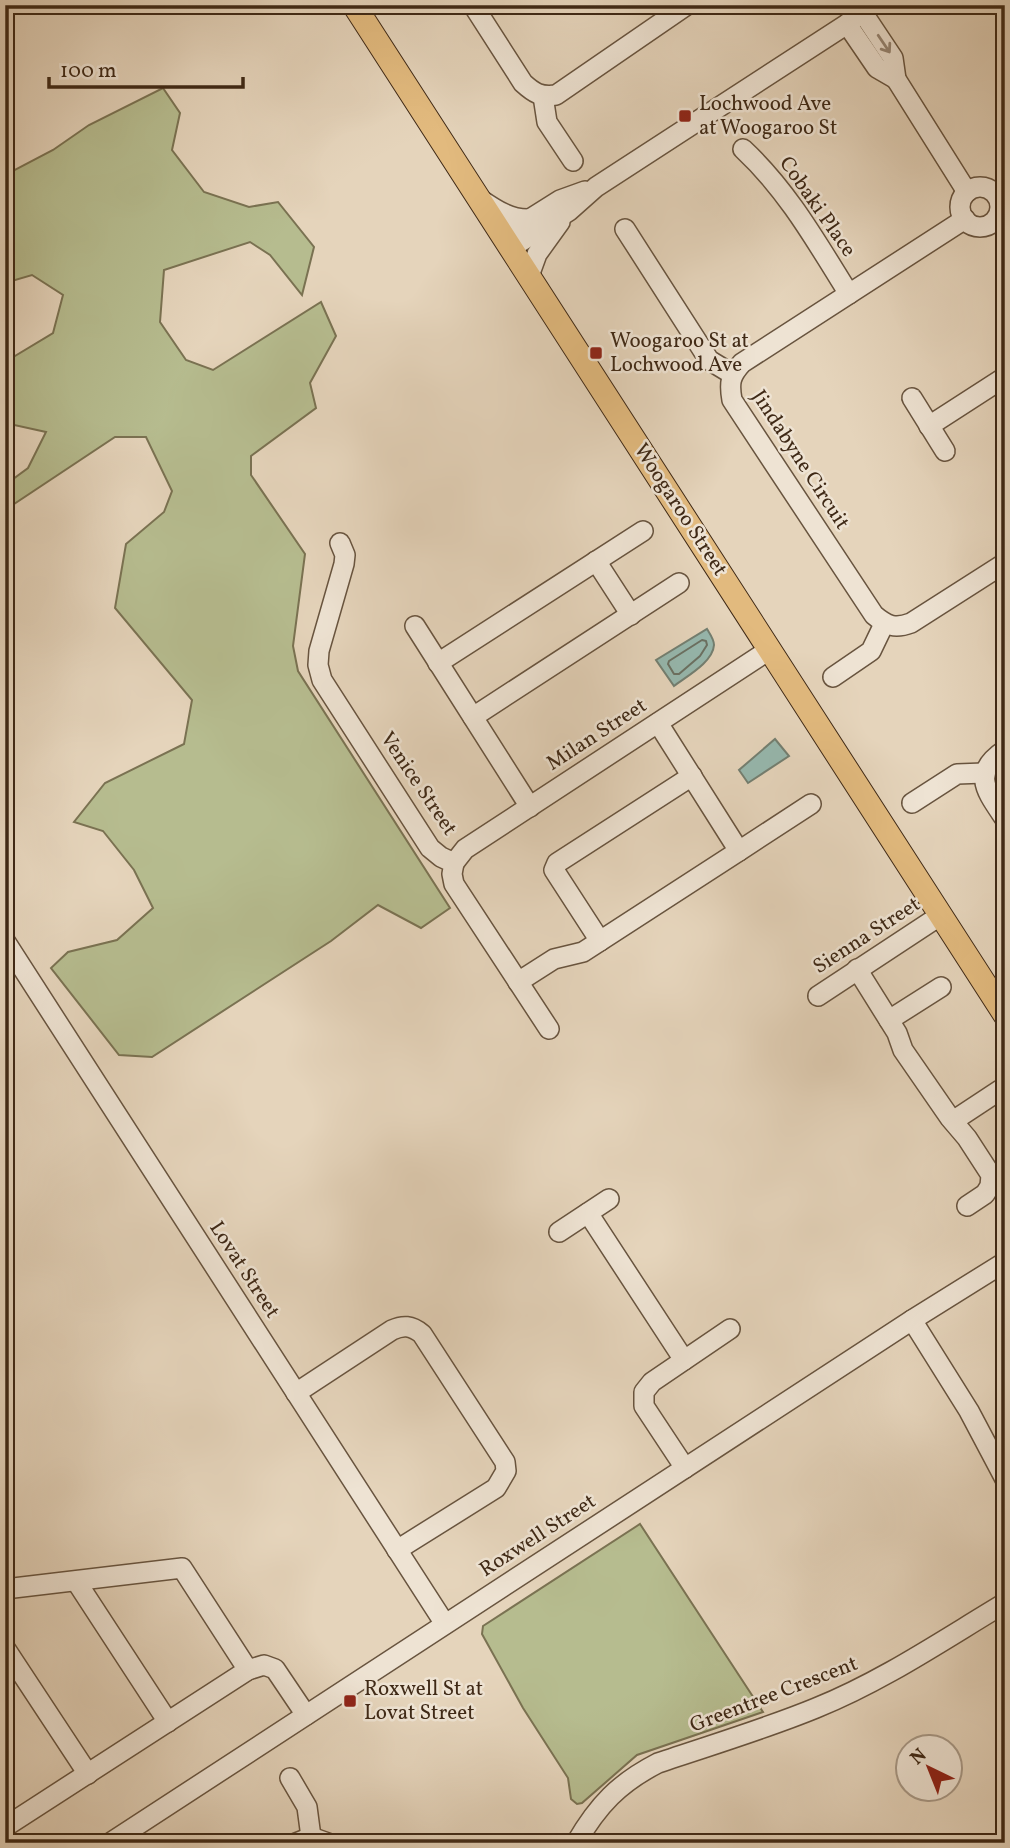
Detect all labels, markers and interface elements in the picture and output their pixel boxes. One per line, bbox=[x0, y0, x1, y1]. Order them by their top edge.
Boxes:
one-way arrow bbox=[876, 34, 891, 53]
scale bar bbox=[49, 46, 243, 90]
text: 100 m bbox=[60, 57, 117, 86]
place label: Lochwood Ave at Woogaroo St bbox=[699, 90, 837, 143]
marker: Lochwood Ave at Woogaroo St bbox=[677, 108, 693, 124]
street label: Cobaki Place bbox=[772, 151, 862, 263]
place label: Woogaroo St at Lochwood Ave bbox=[610, 327, 749, 380]
marker: Woogaroo St at Lochwood Ave bbox=[588, 345, 604, 361]
street label: Jindabyne Circuit bbox=[744, 385, 856, 535]
street label: Woogaroo Street bbox=[626, 438, 734, 582]
street label: Milan Street bbox=[541, 692, 653, 778]
street label: Venice Street bbox=[372, 726, 464, 842]
street label: Sienna Street bbox=[808, 890, 926, 982]
street label: Lovat Street bbox=[202, 1216, 286, 1324]
street label: Roxwell Street bbox=[474, 1488, 602, 1584]
street label: Greentree Crescent bbox=[686, 1650, 862, 1740]
place label: Roxwell St at Lovat Street bbox=[364, 1675, 483, 1728]
marker: Roxwell St at Lovat Street bbox=[342, 1693, 358, 1709]
north arrow bbox=[894, 1732, 964, 1802]
text: N bbox=[905, 1743, 933, 1771]

